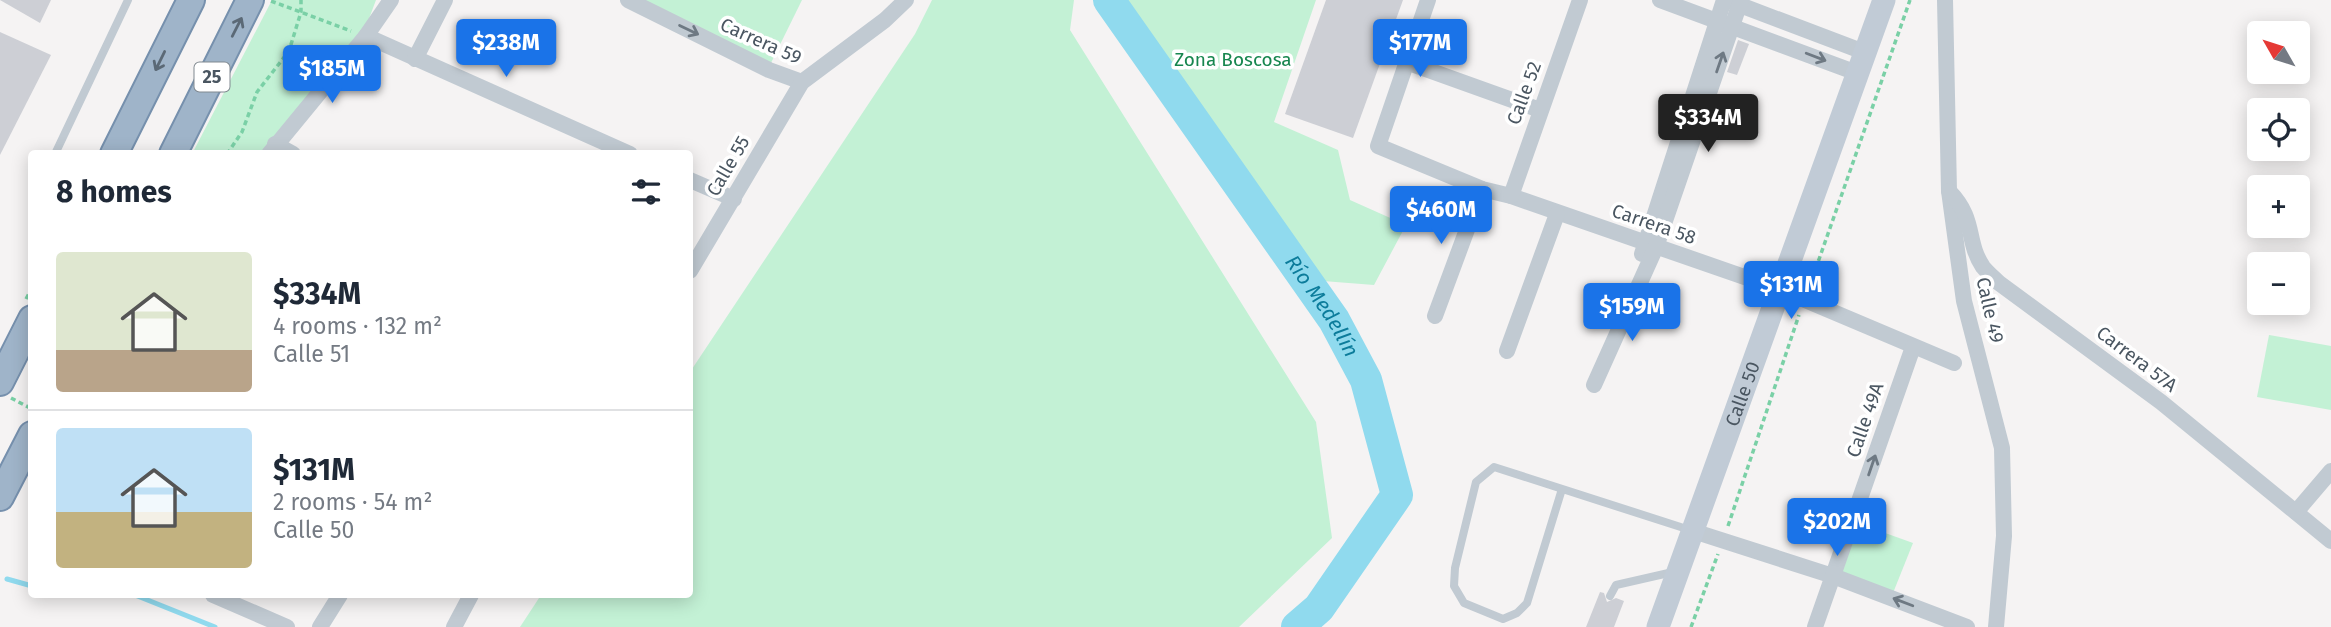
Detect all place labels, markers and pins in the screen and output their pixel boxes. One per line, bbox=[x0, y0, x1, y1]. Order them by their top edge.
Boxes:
pin: $238M bbox=[457, 20, 555, 79]
pin: $177M bbox=[1371, 20, 1469, 79]
pin: $185M bbox=[283, 46, 381, 105]
pin: $334M bbox=[1659, 94, 1757, 154]
pin: $460M bbox=[1392, 187, 1490, 246]
pin: $131M bbox=[1742, 262, 1840, 321]
pin: $159M bbox=[1583, 284, 1681, 343]
pin: $202M bbox=[1788, 498, 1886, 558]

